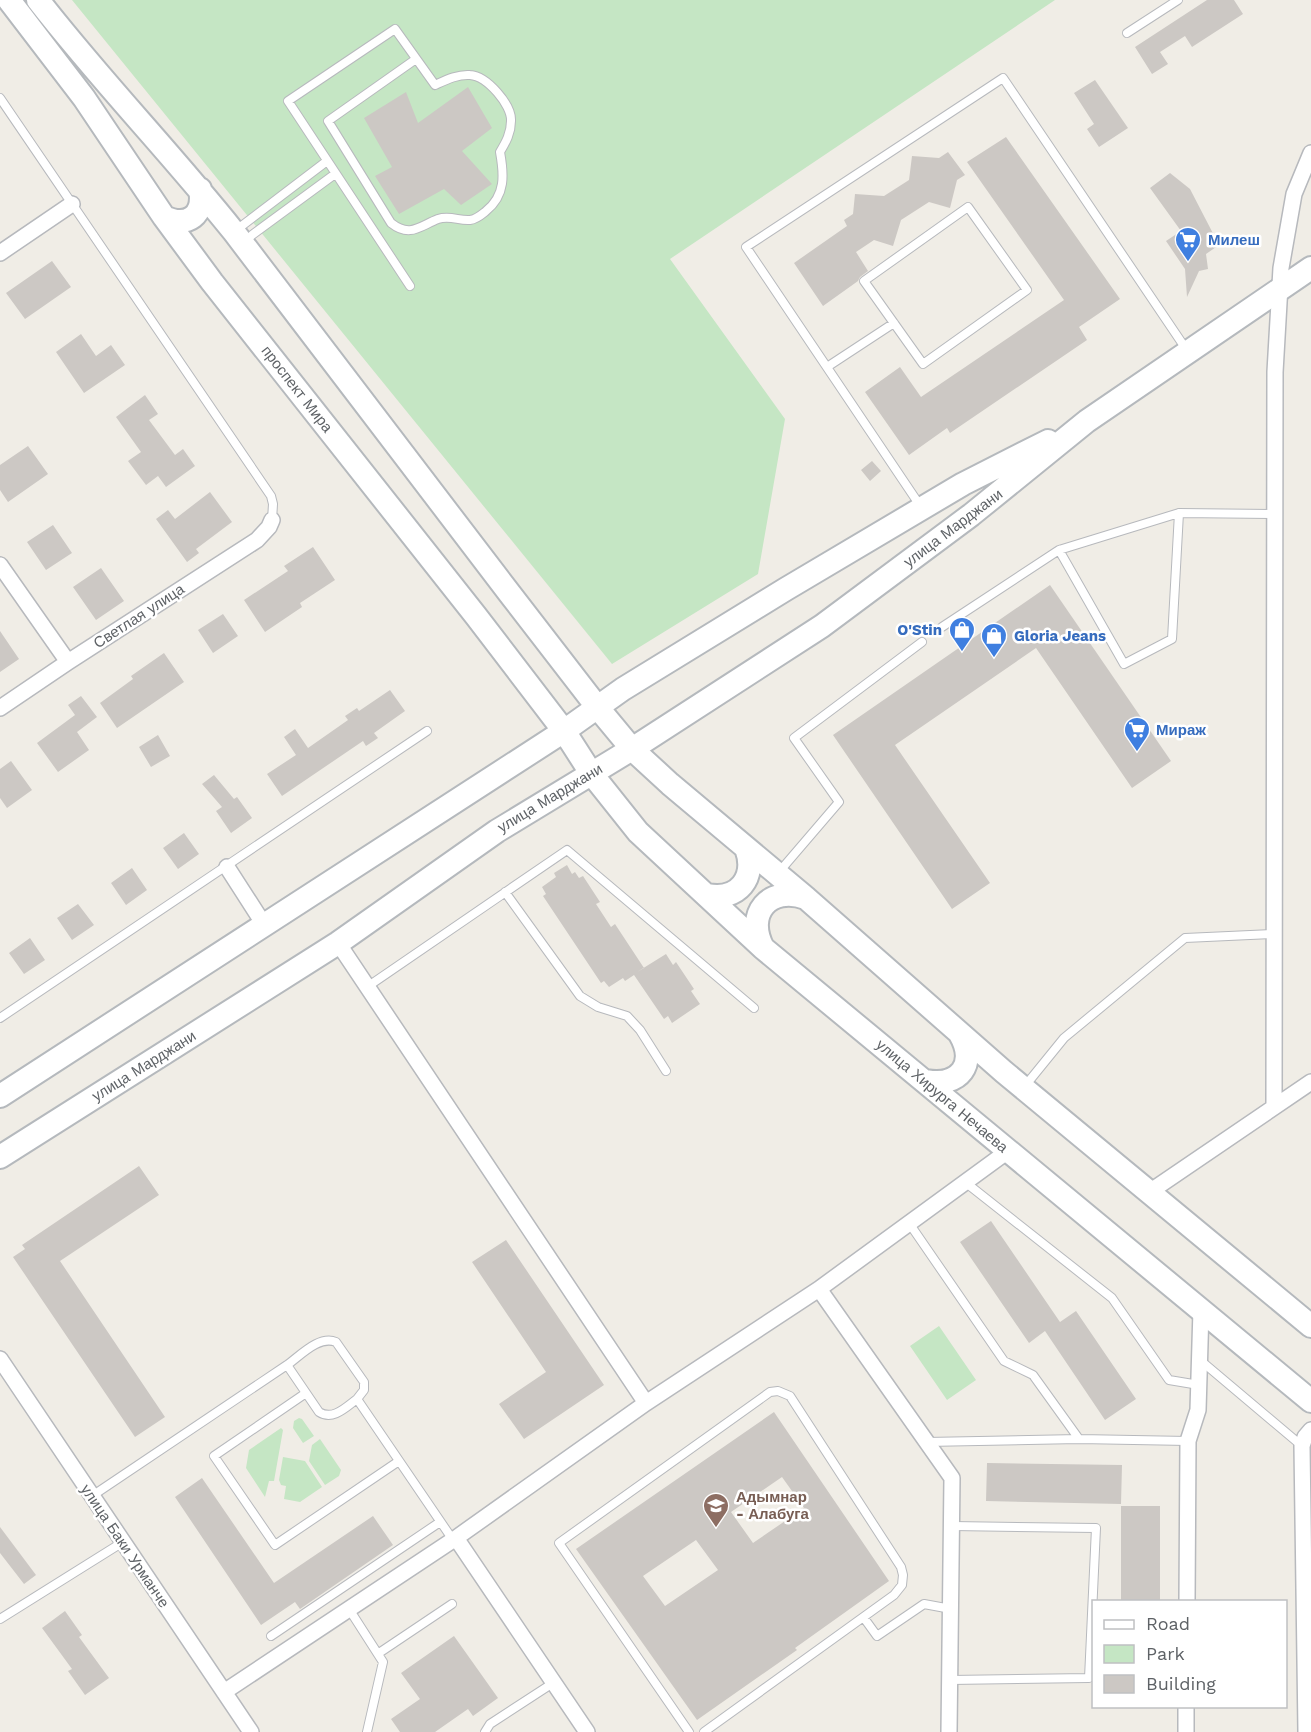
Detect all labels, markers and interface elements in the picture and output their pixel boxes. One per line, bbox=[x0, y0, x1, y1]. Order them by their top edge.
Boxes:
supermarket icon: Милеш bbox=[1173, 225, 1203, 263]
place label: Милеш bbox=[1208, 231, 1260, 249]
street label: проспект Мира bbox=[258, 342, 337, 436]
street label: улица Марджани bbox=[900, 485, 1006, 571]
street label: Светлая улица bbox=[90, 580, 188, 652]
shop icon: O'Stin bbox=[947, 615, 977, 653]
place label: O'Stin bbox=[897, 621, 942, 639]
shop icon: Gloria Jeans bbox=[979, 621, 1009, 659]
place label: Gloria Jeans bbox=[1014, 627, 1106, 645]
supermarket icon: Мираж bbox=[1122, 715, 1152, 753]
place label: Мираж bbox=[1156, 721, 1206, 739]
street label: улица Марджани bbox=[494, 760, 606, 836]
street label: улица Марджани bbox=[89, 1027, 199, 1105]
street label: улица Хирурга Нечаева bbox=[872, 1036, 1012, 1157]
street label: улица Баки Урманче bbox=[77, 1481, 173, 1611]
place label: Адымнар - Алабуга bbox=[736, 1488, 810, 1523]
school or university icon: Адымнар - Алабуга bbox=[701, 1491, 731, 1529]
legend bbox=[1092, 1600, 1287, 1708]
text: Road bbox=[1146, 1613, 1190, 1634]
text: Park bbox=[1146, 1643, 1185, 1664]
text: Building bbox=[1146, 1673, 1216, 1694]

